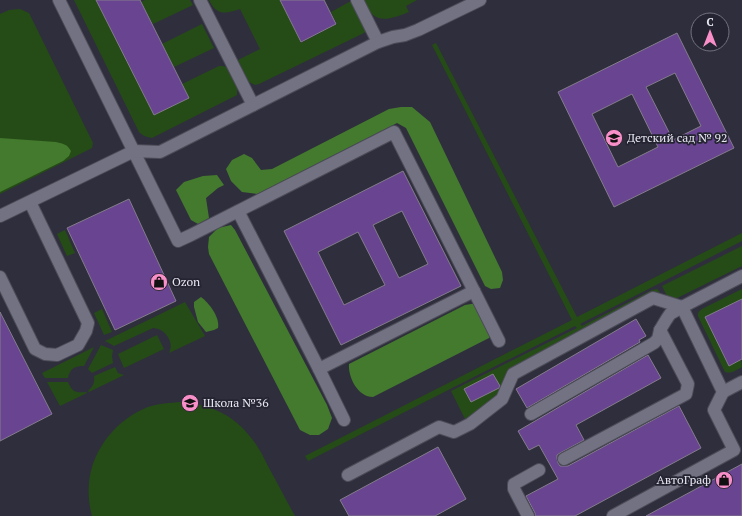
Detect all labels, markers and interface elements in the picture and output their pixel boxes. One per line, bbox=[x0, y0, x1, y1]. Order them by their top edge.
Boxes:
north arrow bbox=[690, 12, 730, 52]
text: С bbox=[706, 15, 714, 29]
school or university icon: Детский сад № 92 bbox=[604, 128, 624, 148]
place label: Детский сад № 92 bbox=[627, 130, 727, 145]
shop icon: Ozon bbox=[149, 272, 169, 292]
place label: Ozon bbox=[172, 274, 200, 289]
school or university icon: Школа №36 bbox=[180, 393, 200, 413]
place label: Школа №36 bbox=[203, 395, 269, 410]
shop icon: АвтоГраф bbox=[714, 470, 734, 490]
place label: АвтоГраф bbox=[657, 472, 711, 487]

